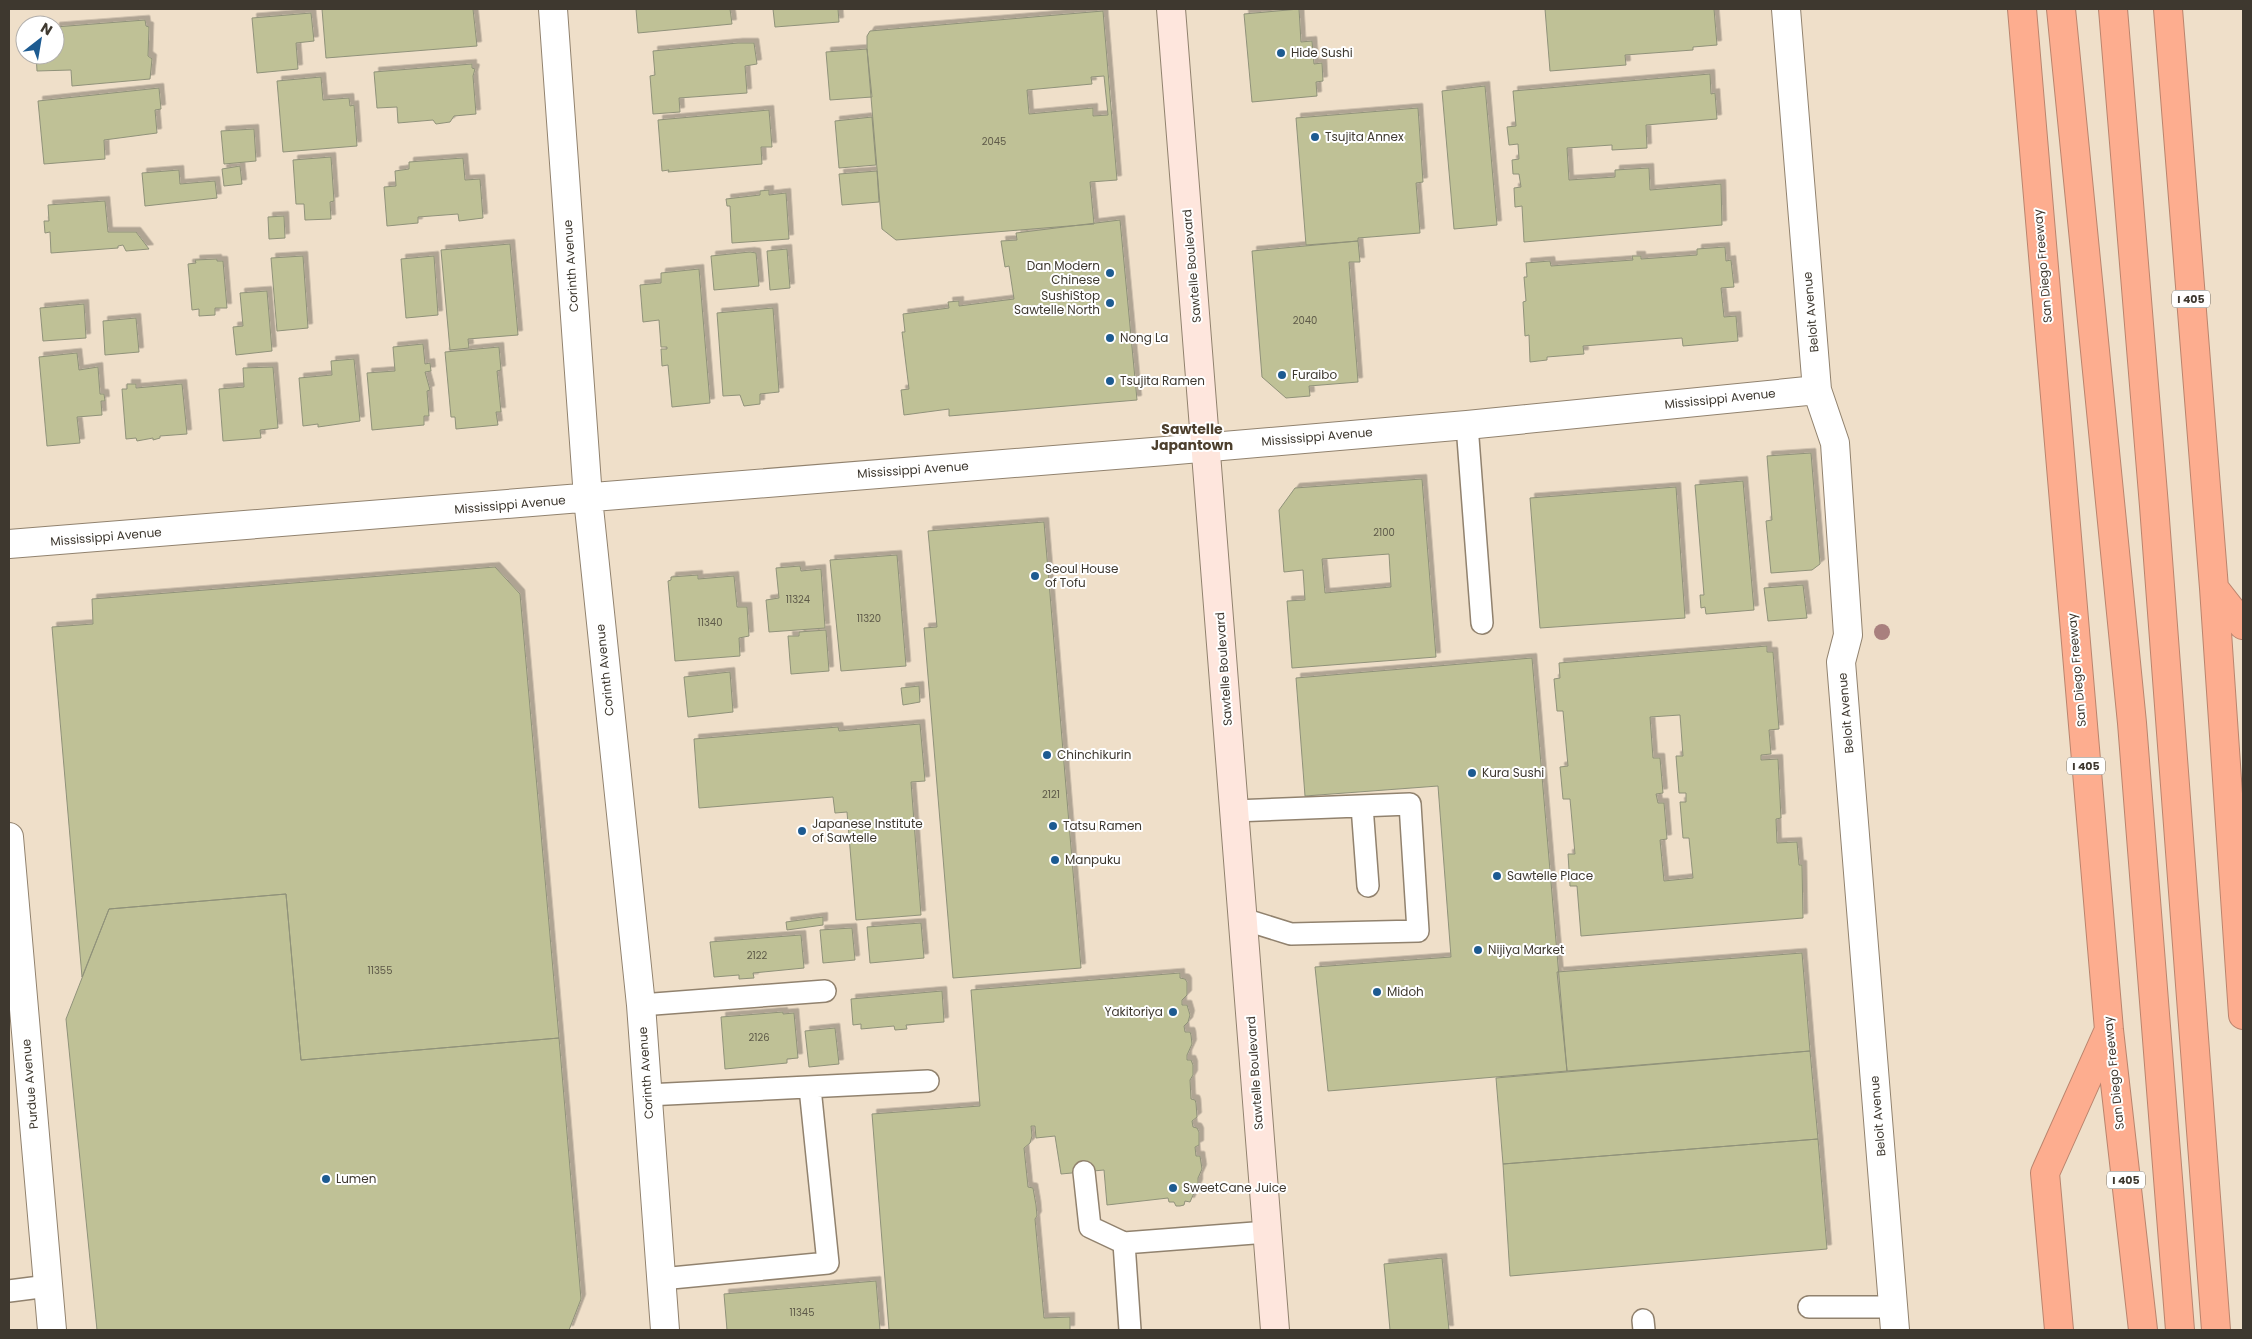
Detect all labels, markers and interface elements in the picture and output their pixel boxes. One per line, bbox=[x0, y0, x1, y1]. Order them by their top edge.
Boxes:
north arrow bbox=[15, 15, 65, 65]
text: N bbox=[37, 18, 56, 40]
place label: Hide Sushi bbox=[1291, 44, 1353, 61]
marker: Hide Sushi bbox=[1275, 47, 1287, 59]
place label: Tsujita Annex bbox=[1325, 128, 1404, 145]
marker: Tsujita Annex bbox=[1309, 131, 1321, 143]
house number: 2045 bbox=[982, 134, 1006, 149]
street label: San Diego Freeway bbox=[2029, 208, 2056, 324]
street label: Sawtelle Boulevard bbox=[1178, 209, 1205, 324]
street label: Corinth Avenue bbox=[559, 219, 582, 313]
place label: Dan Modern Chinese bbox=[1027, 257, 1100, 288]
marker: Dan Modern Chinese bbox=[1104, 267, 1116, 279]
street label: Beloit Avenue bbox=[1799, 271, 1823, 353]
place label: SushiStop Sawtelle North bbox=[1014, 287, 1100, 318]
road number: I 405 bbox=[2172, 290, 2210, 308]
marker: SushiStop Sawtelle North bbox=[1104, 297, 1116, 309]
house number: 2040 bbox=[1293, 313, 1317, 328]
place label: Nong La bbox=[1120, 329, 1168, 346]
marker: Nong La bbox=[1104, 332, 1116, 344]
place label: Furaibo bbox=[1292, 366, 1337, 383]
marker: Furaibo bbox=[1276, 369, 1288, 381]
place label: Tsujita Ramen bbox=[1120, 372, 1205, 389]
marker: Tsujita Ramen bbox=[1104, 375, 1116, 387]
street label: Mississippi Avenue bbox=[1664, 384, 1776, 413]
district label: Sawtelle Japantown bbox=[1151, 419, 1233, 455]
street label: Mississippi Avenue bbox=[1261, 423, 1373, 450]
street label: Mississippi Avenue bbox=[857, 457, 969, 482]
street label: Mississippi Avenue bbox=[454, 491, 566, 518]
street label: Mississippi Avenue bbox=[50, 523, 162, 550]
house number: 2100 bbox=[1373, 525, 1395, 540]
place label: Seoul House of Tofu bbox=[1045, 560, 1118, 591]
marker: Seoul House of Tofu bbox=[1029, 570, 1041, 582]
house number: 11324 bbox=[786, 592, 810, 607]
house number: 11320 bbox=[857, 611, 881, 626]
street label: Sawtelle Boulevard bbox=[1211, 612, 1236, 726]
street label: San Diego Freeway bbox=[2063, 612, 2090, 728]
house number: 11340 bbox=[698, 615, 722, 630]
street label: Corinth Avenue bbox=[591, 623, 618, 717]
street label: Beloit Avenue bbox=[1834, 672, 1858, 754]
place label: Chinchikurin bbox=[1057, 746, 1131, 763]
marker: Chinchikurin bbox=[1041, 749, 1053, 761]
road number: I 405 bbox=[2067, 758, 2105, 774]
place label: Kura Sushi bbox=[1482, 764, 1544, 781]
marker: Kura Sushi bbox=[1466, 767, 1478, 779]
house number: 2121 bbox=[1042, 787, 1060, 802]
place label: Japanese Institute of Sawtelle bbox=[812, 815, 923, 846]
place label: Tatsu Ramen bbox=[1063, 817, 1142, 834]
marker: Tatsu Ramen bbox=[1047, 820, 1059, 832]
marker: Japanese Institute of Sawtelle bbox=[796, 825, 808, 837]
place label: Manpuku bbox=[1065, 851, 1121, 868]
marker: Manpuku bbox=[1049, 854, 1061, 866]
place label: Sawtelle Place bbox=[1507, 867, 1593, 884]
marker: Sawtelle Place bbox=[1491, 870, 1503, 882]
place label: Nijiya Market bbox=[1488, 941, 1564, 958]
marker: Nijiya Market bbox=[1472, 944, 1484, 956]
house number: 2122 bbox=[747, 948, 767, 963]
house number: 11355 bbox=[368, 963, 392, 978]
place label: Midoh bbox=[1387, 983, 1424, 1000]
marker: Midoh bbox=[1371, 986, 1383, 998]
place label: Yakitoriya bbox=[1104, 1003, 1163, 1020]
marker: Yakitoriya bbox=[1167, 1006, 1179, 1018]
street label: San Diego Freeway bbox=[2099, 1015, 2128, 1131]
street label: Sawtelle Boulevard bbox=[1242, 1016, 1267, 1130]
street label: Corinth Avenue bbox=[634, 1026, 657, 1120]
house number: 2126 bbox=[748, 1030, 770, 1045]
street label: Purdue Avenue bbox=[17, 1038, 42, 1130]
street label: Beloit Avenue bbox=[1866, 1075, 1890, 1157]
place label: Lumen bbox=[336, 1170, 376, 1187]
road number: I 405 bbox=[2107, 1172, 2145, 1188]
marker: Lumen bbox=[320, 1173, 332, 1185]
place label: SweetCane Juice bbox=[1183, 1179, 1287, 1196]
marker: SweetCane Juice bbox=[1167, 1182, 1179, 1194]
house number: 11345 bbox=[790, 1305, 814, 1320]

